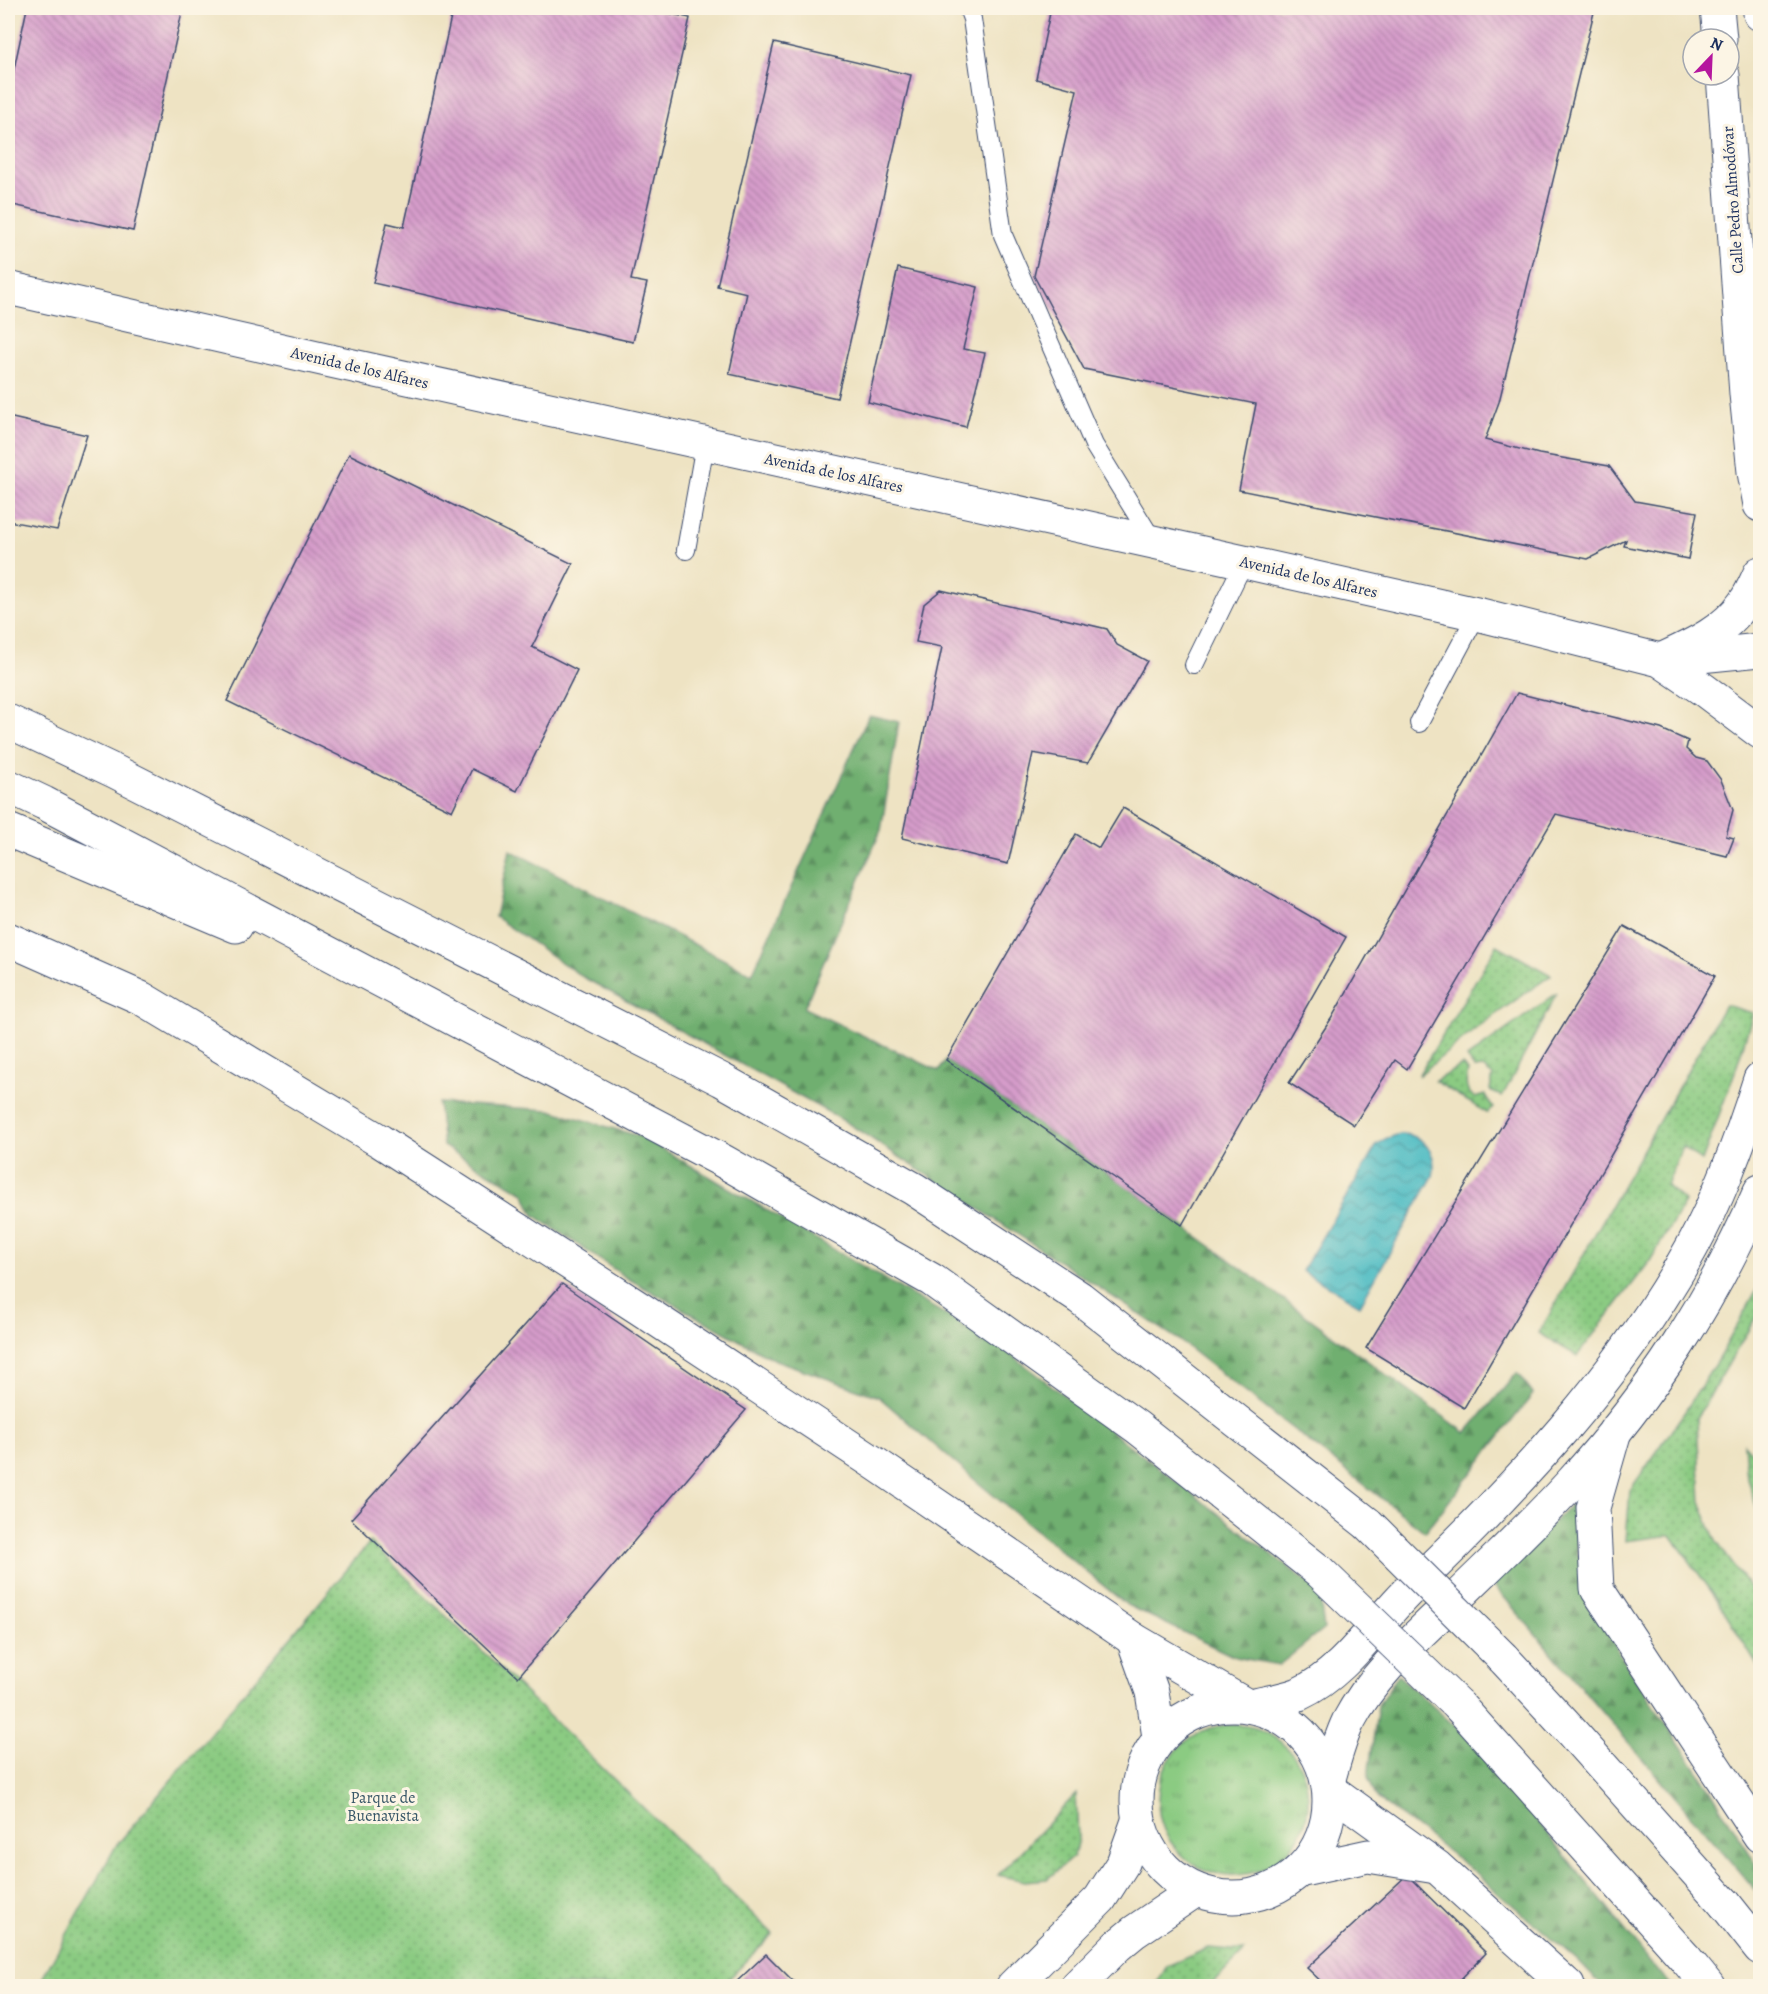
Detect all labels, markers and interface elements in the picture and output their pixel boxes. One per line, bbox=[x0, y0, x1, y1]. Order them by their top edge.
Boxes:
north arrow bbox=[1681, 27, 1741, 87]
text: N bbox=[1707, 32, 1726, 57]
street label: Calle Pedro Almodóvar bbox=[1717, 126, 1749, 274]
street label: Avenida de los Alfares bbox=[288, 341, 431, 395]
street label: Avenida de los Alfares bbox=[762, 447, 905, 498]
street label: Avenida de los Alfares bbox=[1237, 550, 1380, 604]
park label: Parque de Buenavista bbox=[347, 1787, 420, 1827]

